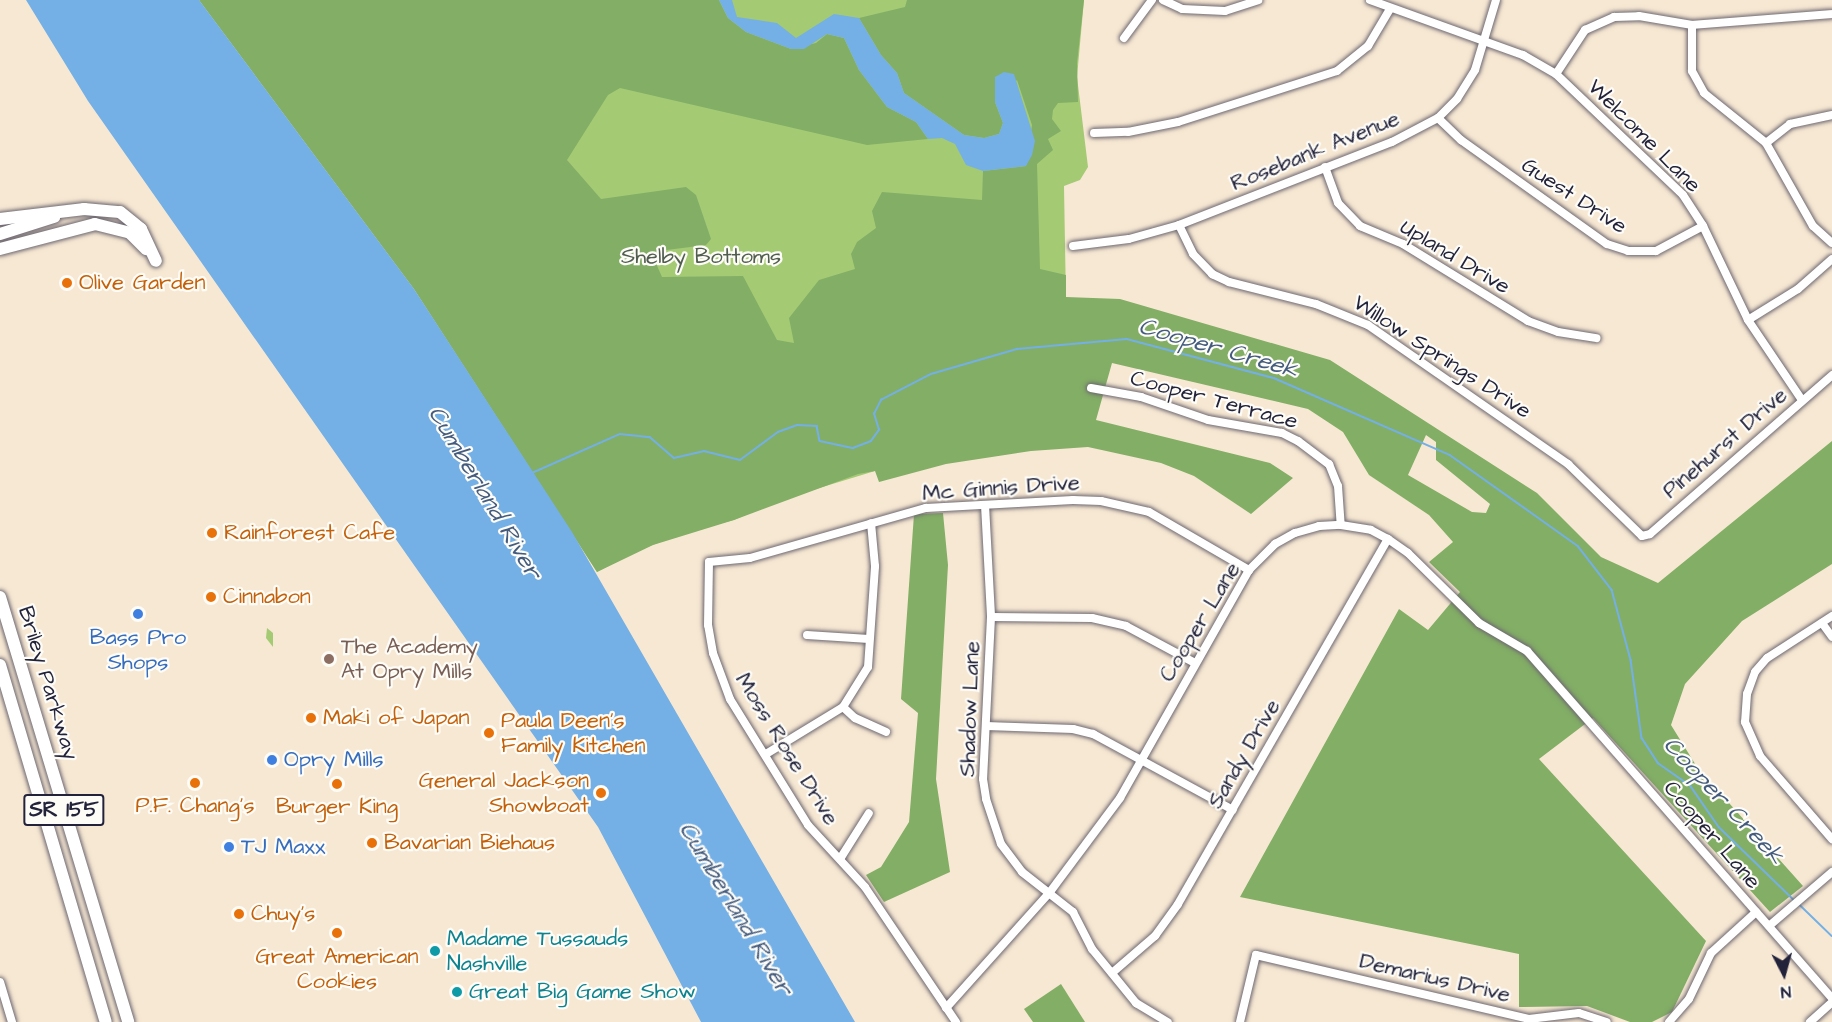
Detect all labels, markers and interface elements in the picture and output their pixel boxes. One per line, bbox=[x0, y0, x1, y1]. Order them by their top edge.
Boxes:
street label: Welcome Lane bbox=[1582, 74, 1706, 198]
street label: Rosebank Avenue bbox=[1227, 105, 1403, 197]
street label: Guest Drive bbox=[1516, 152, 1632, 240]
street label: Upland Drive bbox=[1395, 214, 1515, 300]
park label: Shelby Bottoms bbox=[621, 244, 781, 270]
place label: Olive Garden bbox=[79, 270, 205, 296]
marker: Olive Garden bbox=[60, 276, 74, 290]
street label: Willow Springs Drive bbox=[1348, 290, 1536, 424]
water label: Cooper Creek bbox=[1135, 313, 1301, 385]
street label: Cooper Terrace bbox=[1127, 365, 1301, 435]
street label: Pinehurst Drive bbox=[1657, 382, 1793, 504]
water label: Cumberland River bbox=[421, 401, 547, 585]
street label: Mc Ginnis Drive bbox=[921, 469, 1081, 507]
place label: Rainforest Cafe bbox=[224, 520, 395, 546]
marker: Rainforest Cafe bbox=[205, 526, 219, 540]
street label: Cooper Lane bbox=[1154, 557, 1246, 687]
place label: Cinnabon bbox=[223, 584, 311, 610]
marker: Cinnabon bbox=[204, 590, 218, 604]
street label: Briley Parkway bbox=[12, 603, 84, 763]
marker: Bass Pro Shops bbox=[131, 607, 145, 621]
place label: Bass Pro Shops bbox=[90, 624, 186, 676]
place label: The Academy At Opry Mills bbox=[341, 633, 478, 684]
street label: Shadow Lane bbox=[954, 641, 986, 777]
marker: The Academy At Opry Mills bbox=[322, 652, 336, 666]
street label: Moss Rose Drive bbox=[730, 668, 844, 830]
street label: Sandy Drive bbox=[1202, 695, 1286, 813]
place label: Maki of Japan bbox=[323, 705, 470, 731]
place label: Paula Deen's Family Kitchen bbox=[501, 707, 645, 758]
marker: Maki of Japan bbox=[304, 711, 318, 725]
marker: Paula Deen's Family Kitchen bbox=[482, 726, 496, 740]
water label: Cooper Creek bbox=[1656, 731, 1790, 871]
place label: Opry Mills bbox=[284, 747, 383, 773]
marker: Opry Mills bbox=[265, 753, 279, 767]
place label: General Jackson Showboat bbox=[419, 767, 589, 818]
street label: Cooper Lane bbox=[1658, 775, 1766, 895]
marker: P.F. Chang's bbox=[188, 776, 202, 790]
marker: Burger King bbox=[330, 777, 344, 791]
marker: General Jackson Showboat bbox=[594, 786, 608, 800]
road number: SR 155 bbox=[22, 792, 106, 828]
place label: P.F. Chang's bbox=[136, 793, 254, 819]
place label: Burger King bbox=[276, 794, 398, 820]
water label: Cumberland River bbox=[672, 817, 798, 1001]
place label: Bavarian Biehaus bbox=[384, 830, 555, 856]
place label: TJ Maxx bbox=[241, 834, 325, 860]
marker: Bavarian Biehaus bbox=[365, 836, 379, 850]
marker: TJ Maxx bbox=[222, 840, 236, 854]
place label: Chuy's bbox=[251, 901, 315, 927]
marker: Chuy's bbox=[232, 907, 246, 921]
place label: Madame Tussauds Nashville bbox=[447, 925, 628, 976]
marker: Great American Cookies bbox=[330, 926, 344, 940]
place label: Great American Cookies bbox=[256, 943, 418, 994]
marker: Madame Tussauds Nashville bbox=[428, 944, 442, 958]
north arrow bbox=[1754, 944, 1814, 1004]
street label: Demarius Drive bbox=[1357, 948, 1513, 1008]
place label: Great Big Game Show bbox=[469, 979, 696, 1005]
text: N bbox=[1780, 980, 1792, 1003]
marker: Great Big Game Show bbox=[450, 985, 464, 999]

